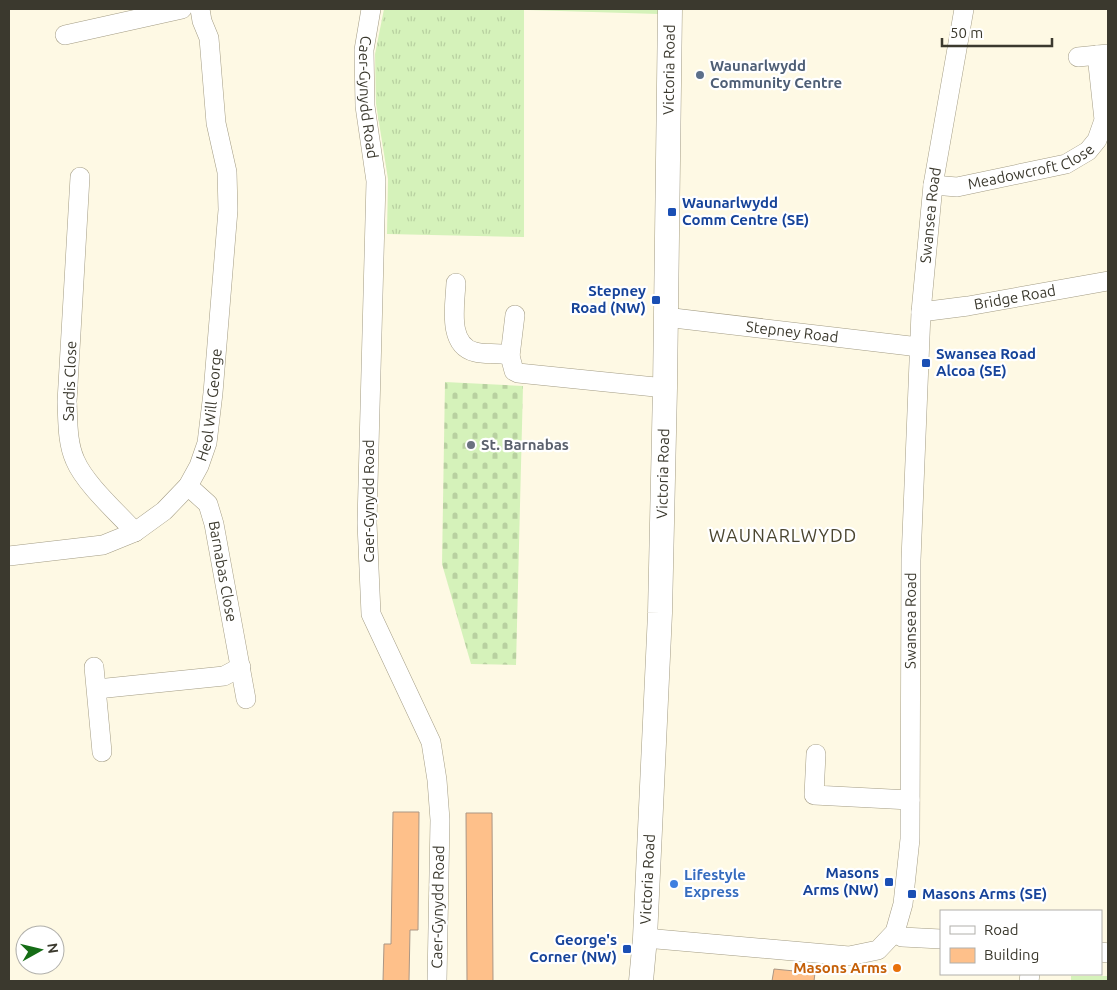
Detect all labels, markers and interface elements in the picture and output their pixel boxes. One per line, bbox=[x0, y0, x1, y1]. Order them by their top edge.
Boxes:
scale bar bbox=[942, 15, 1052, 47]
street label: Victoria Road bbox=[660, 24, 678, 115]
text: 50 m bbox=[950, 24, 983, 41]
street label: Caer-Gynydd Road bbox=[356, 35, 382, 160]
place label: Waunarlwydd Community Centre bbox=[710, 57, 842, 91]
marker: Waunarlwydd Community Centre bbox=[694, 69, 706, 81]
street label: Meadowcroft Close bbox=[966, 141, 1098, 193]
street label: Swansea Road bbox=[917, 166, 944, 264]
place label: Waunarlwydd Comm Centre (SE) bbox=[682, 194, 809, 228]
marker: Waunarlwydd Comm Centre (SE) bbox=[666, 206, 678, 218]
place label: Stepney Road (NW) bbox=[571, 282, 646, 316]
street label: Bridge Road bbox=[973, 282, 1057, 313]
marker: Stepney Road (NW) bbox=[650, 294, 662, 306]
street label: Stepney Road bbox=[745, 318, 839, 345]
street label: Sardis Close bbox=[60, 341, 79, 421]
place label: Swansea Road Alcoa (SE) bbox=[936, 345, 1036, 379]
street label: Heol Will George bbox=[192, 348, 225, 463]
marker: Swansea Road Alcoa (SE) bbox=[920, 357, 932, 369]
street label: Victoria Road bbox=[653, 428, 672, 519]
place label: St. Barnabas bbox=[481, 436, 569, 453]
street label: Caer-Gynydd Road bbox=[360, 439, 377, 563]
marker: St. Barnabas bbox=[465, 439, 477, 451]
street label: Barnabas Close bbox=[206, 519, 241, 623]
district label: WAUNARLWYDD bbox=[709, 525, 857, 545]
street label: Swansea Road bbox=[902, 572, 919, 669]
street label: Victoria Road bbox=[637, 834, 658, 925]
street label: Caer-Gynydd Road bbox=[428, 845, 447, 969]
place label: Masons Arms (NW) bbox=[803, 864, 879, 898]
place label: Lifestyle Express bbox=[684, 866, 746, 900]
marker: Masons Arms (NW) bbox=[883, 876, 895, 888]
marker: Lifestyle Express bbox=[668, 878, 680, 890]
place label: Masons Arms (SE) bbox=[922, 885, 1047, 902]
marker: Masons Arms (SE) bbox=[906, 888, 918, 900]
legend bbox=[940, 910, 1102, 975]
text: Road bbox=[984, 921, 1019, 938]
north arrow bbox=[15, 925, 65, 975]
place label: George's Corner (NW) bbox=[529, 931, 617, 965]
text: N bbox=[44, 942, 62, 954]
marker: George's Corner (NW) bbox=[621, 943, 633, 955]
text: Building bbox=[984, 946, 1039, 963]
place label: Masons Arms bbox=[793, 959, 887, 976]
marker: Masons Arms bbox=[891, 962, 903, 974]

